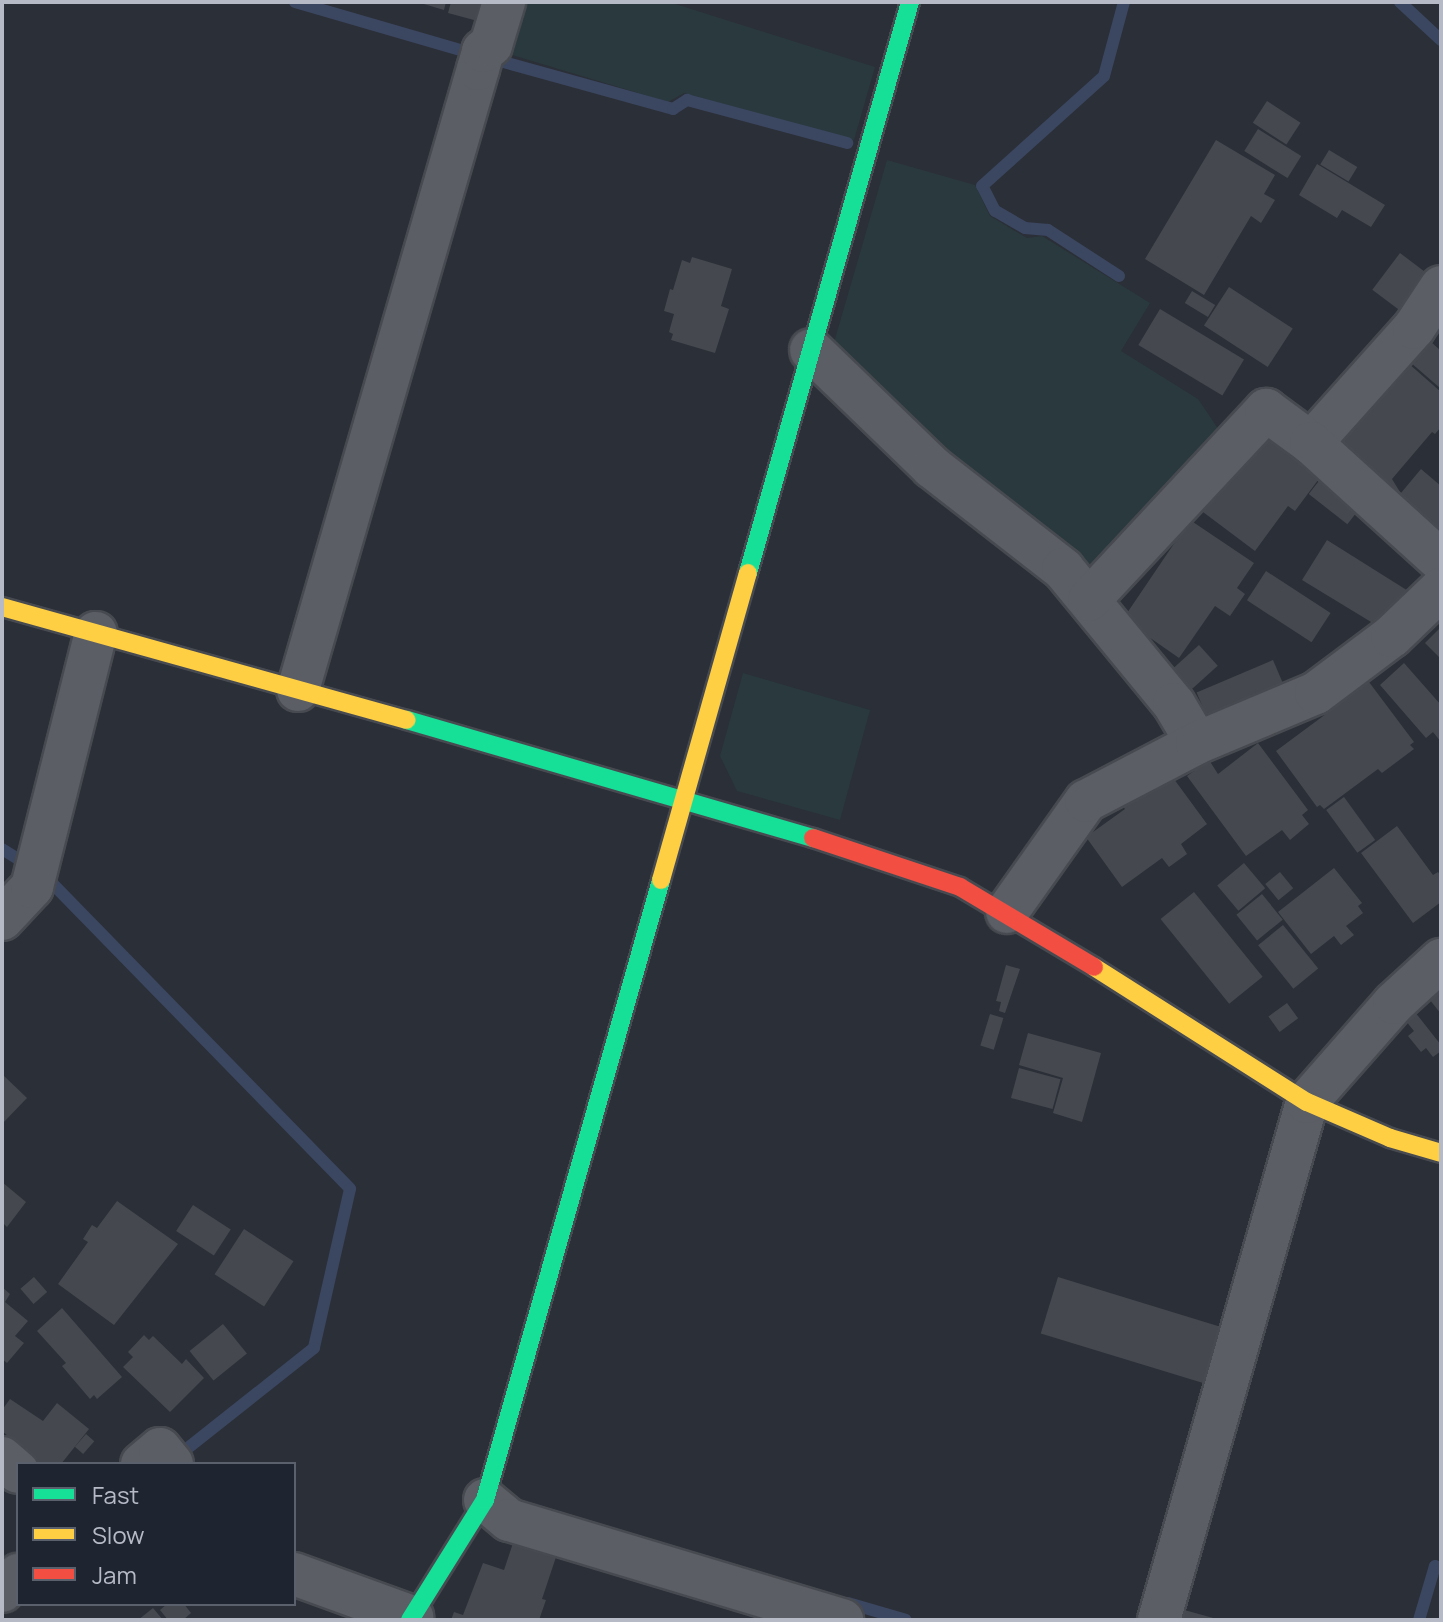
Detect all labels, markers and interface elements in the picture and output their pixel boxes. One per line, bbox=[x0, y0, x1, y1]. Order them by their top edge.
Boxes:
legend bbox=[16, 1462, 296, 1606]
text: Fast bbox=[92, 1478, 139, 1511]
text: Slow bbox=[92, 1518, 145, 1551]
text: Jam bbox=[92, 1558, 137, 1591]

